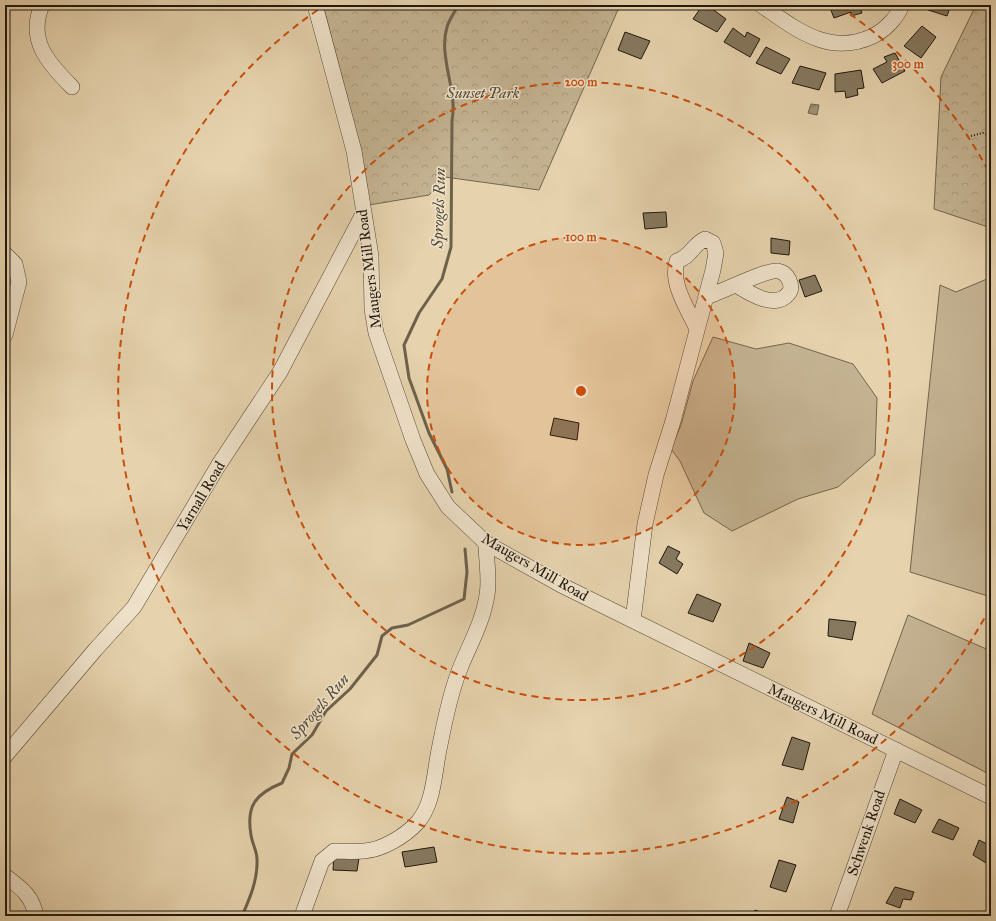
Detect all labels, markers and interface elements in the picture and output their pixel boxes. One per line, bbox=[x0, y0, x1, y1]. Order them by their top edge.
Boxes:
text: 300 m bbox=[892, 57, 925, 72]
text: 200 m bbox=[565, 75, 598, 89]
park label: Sunset Park bbox=[446, 84, 520, 102]
water label: Sprogels Run bbox=[428, 167, 450, 250]
street label: Maugers Mill Road bbox=[353, 208, 385, 330]
text: 100 m bbox=[565, 230, 598, 244]
centre of rings bbox=[574, 384, 588, 398]
street label: Yarnall Road bbox=[173, 457, 229, 534]
street label: Maugers Mill Road bbox=[478, 529, 592, 605]
water label: Sprogels Run bbox=[285, 669, 354, 744]
street label: Maugers Mill Road bbox=[765, 680, 881, 749]
street label: Schwenk Road bbox=[843, 787, 889, 878]

